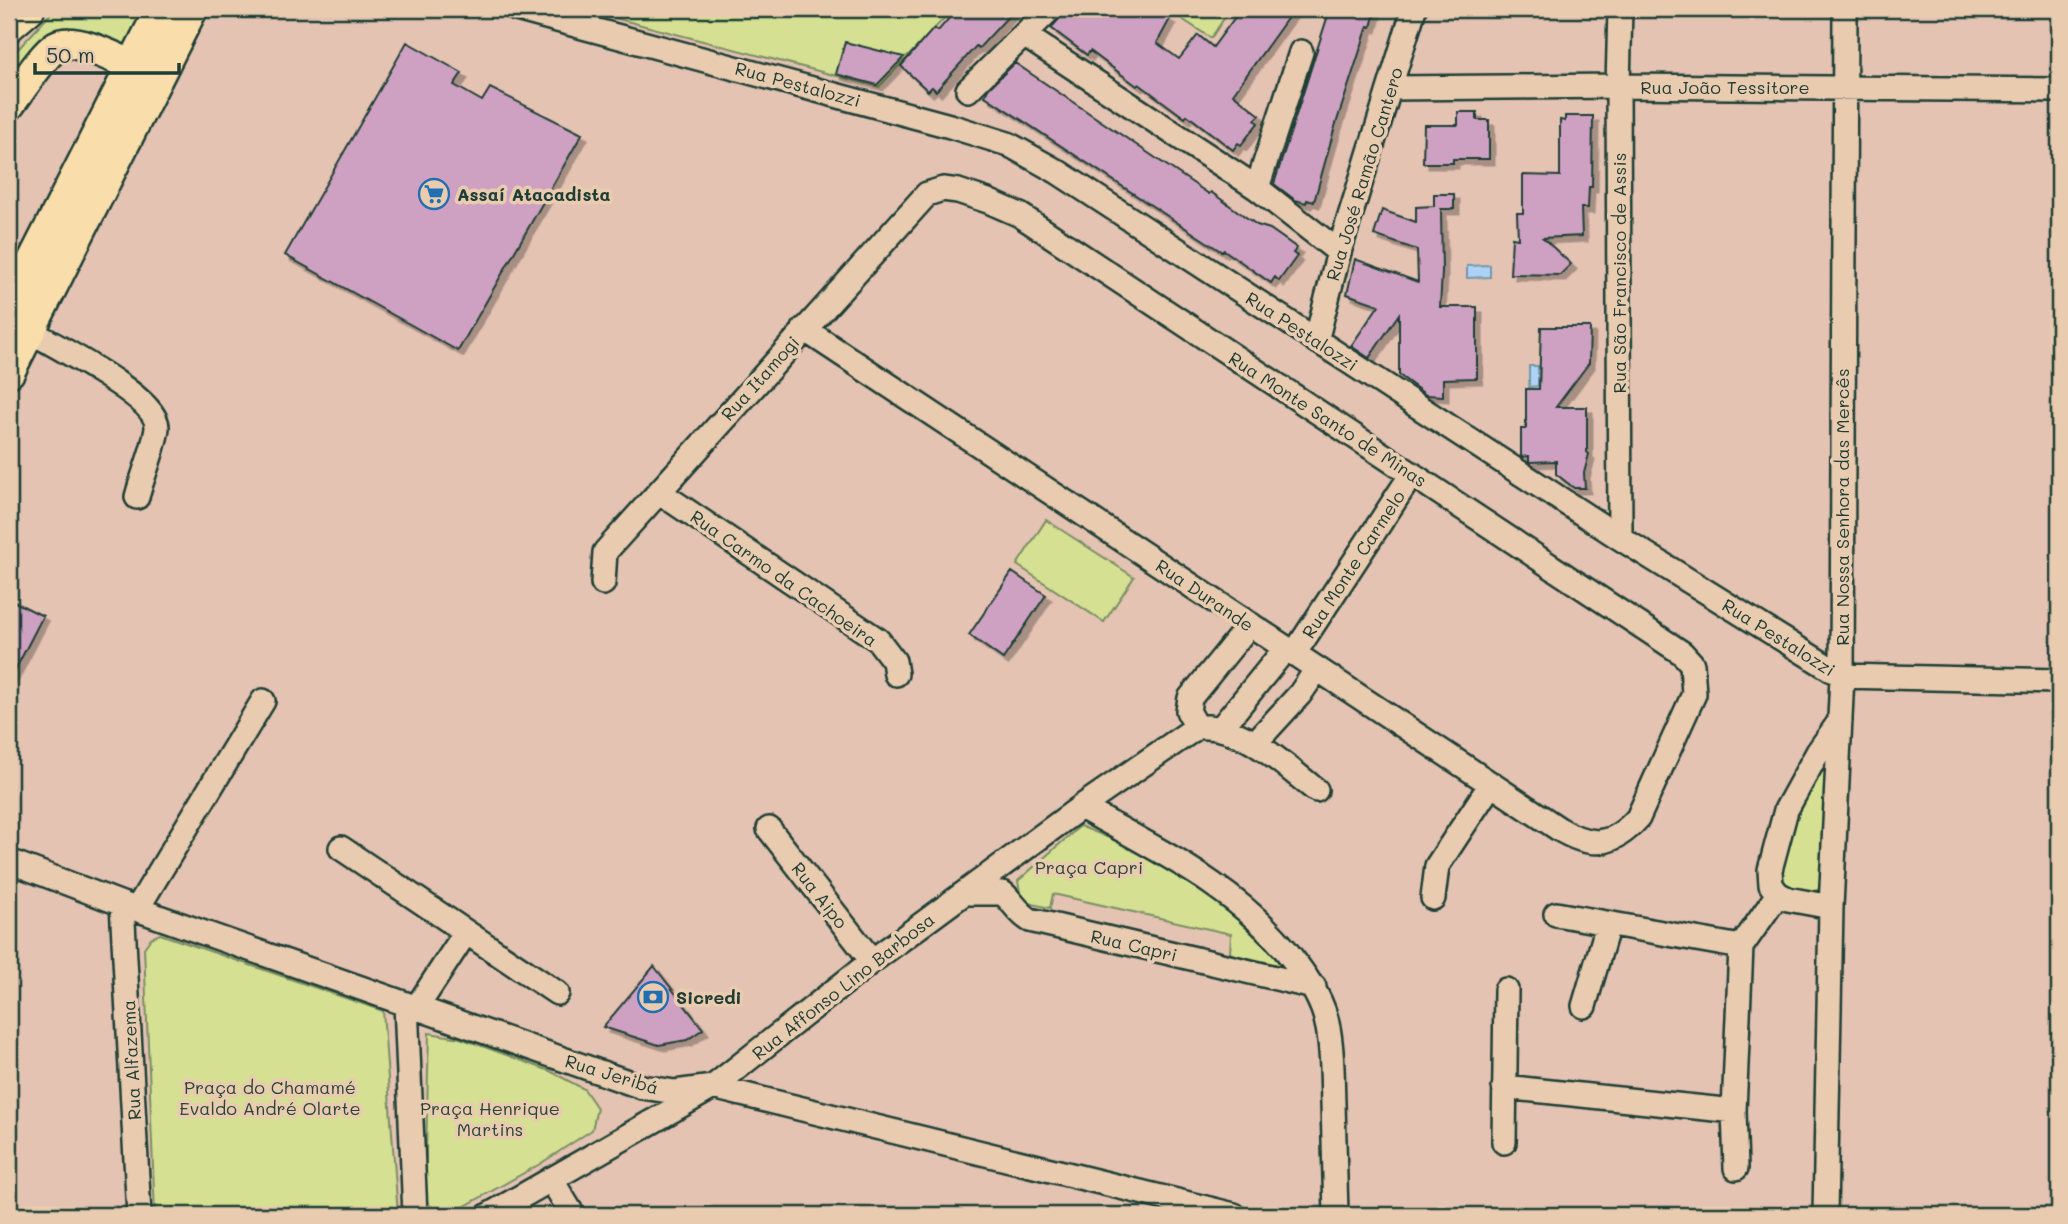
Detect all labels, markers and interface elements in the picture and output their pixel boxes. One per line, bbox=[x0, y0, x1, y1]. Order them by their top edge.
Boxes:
scale bar bbox=[35, 32, 178, 76]
text: 50 m bbox=[46, 41, 95, 68]
street label: Rua Pestalozzi bbox=[733, 56, 863, 112]
street label: Rua José Ramão Cantero bbox=[1320, 64, 1408, 284]
street label: Rua João Tessitore bbox=[1640, 75, 1810, 99]
street label: Rua São Francisco de Assis bbox=[1607, 153, 1631, 393]
supermarket icon: Assaí Atacadista bbox=[417, 177, 451, 211]
place label: Assaí Atacadista bbox=[457, 182, 611, 206]
street label: Rua Pestalozzi bbox=[1241, 286, 1363, 376]
street label: Rua Itamogi bbox=[716, 330, 804, 426]
street label: Rua Monte Santo de Minas bbox=[1224, 346, 1432, 492]
street label: Rua Nossa Senhora das Mercês bbox=[1830, 368, 1854, 646]
street label: Rua Monte Carmelo bbox=[1296, 485, 1410, 643]
street label: Rua Carmo da Cachoeira bbox=[686, 504, 882, 652]
street label: Rua Durande bbox=[1151, 553, 1259, 637]
street label: Rua Pestalozzi bbox=[1718, 593, 1840, 681]
park label: Praça Capri bbox=[1035, 855, 1143, 879]
street label: Rua Aipo bbox=[786, 857, 854, 933]
street label: Rua Affonso Lino Barbosa bbox=[747, 907, 939, 1065]
street label: Rua Capri bbox=[1088, 923, 1180, 967]
bank icon: Sicredi bbox=[636, 980, 670, 1014]
place label: Sicredi bbox=[676, 985, 742, 1009]
street label: Rua Alfazema bbox=[116, 999, 146, 1121]
street label: Rua Jeribá bbox=[562, 1048, 662, 1100]
park label: Praça do Chamamé Evaldo André Olarte bbox=[179, 1075, 361, 1120]
park label: Praça Henrique Martins bbox=[420, 1096, 560, 1141]

